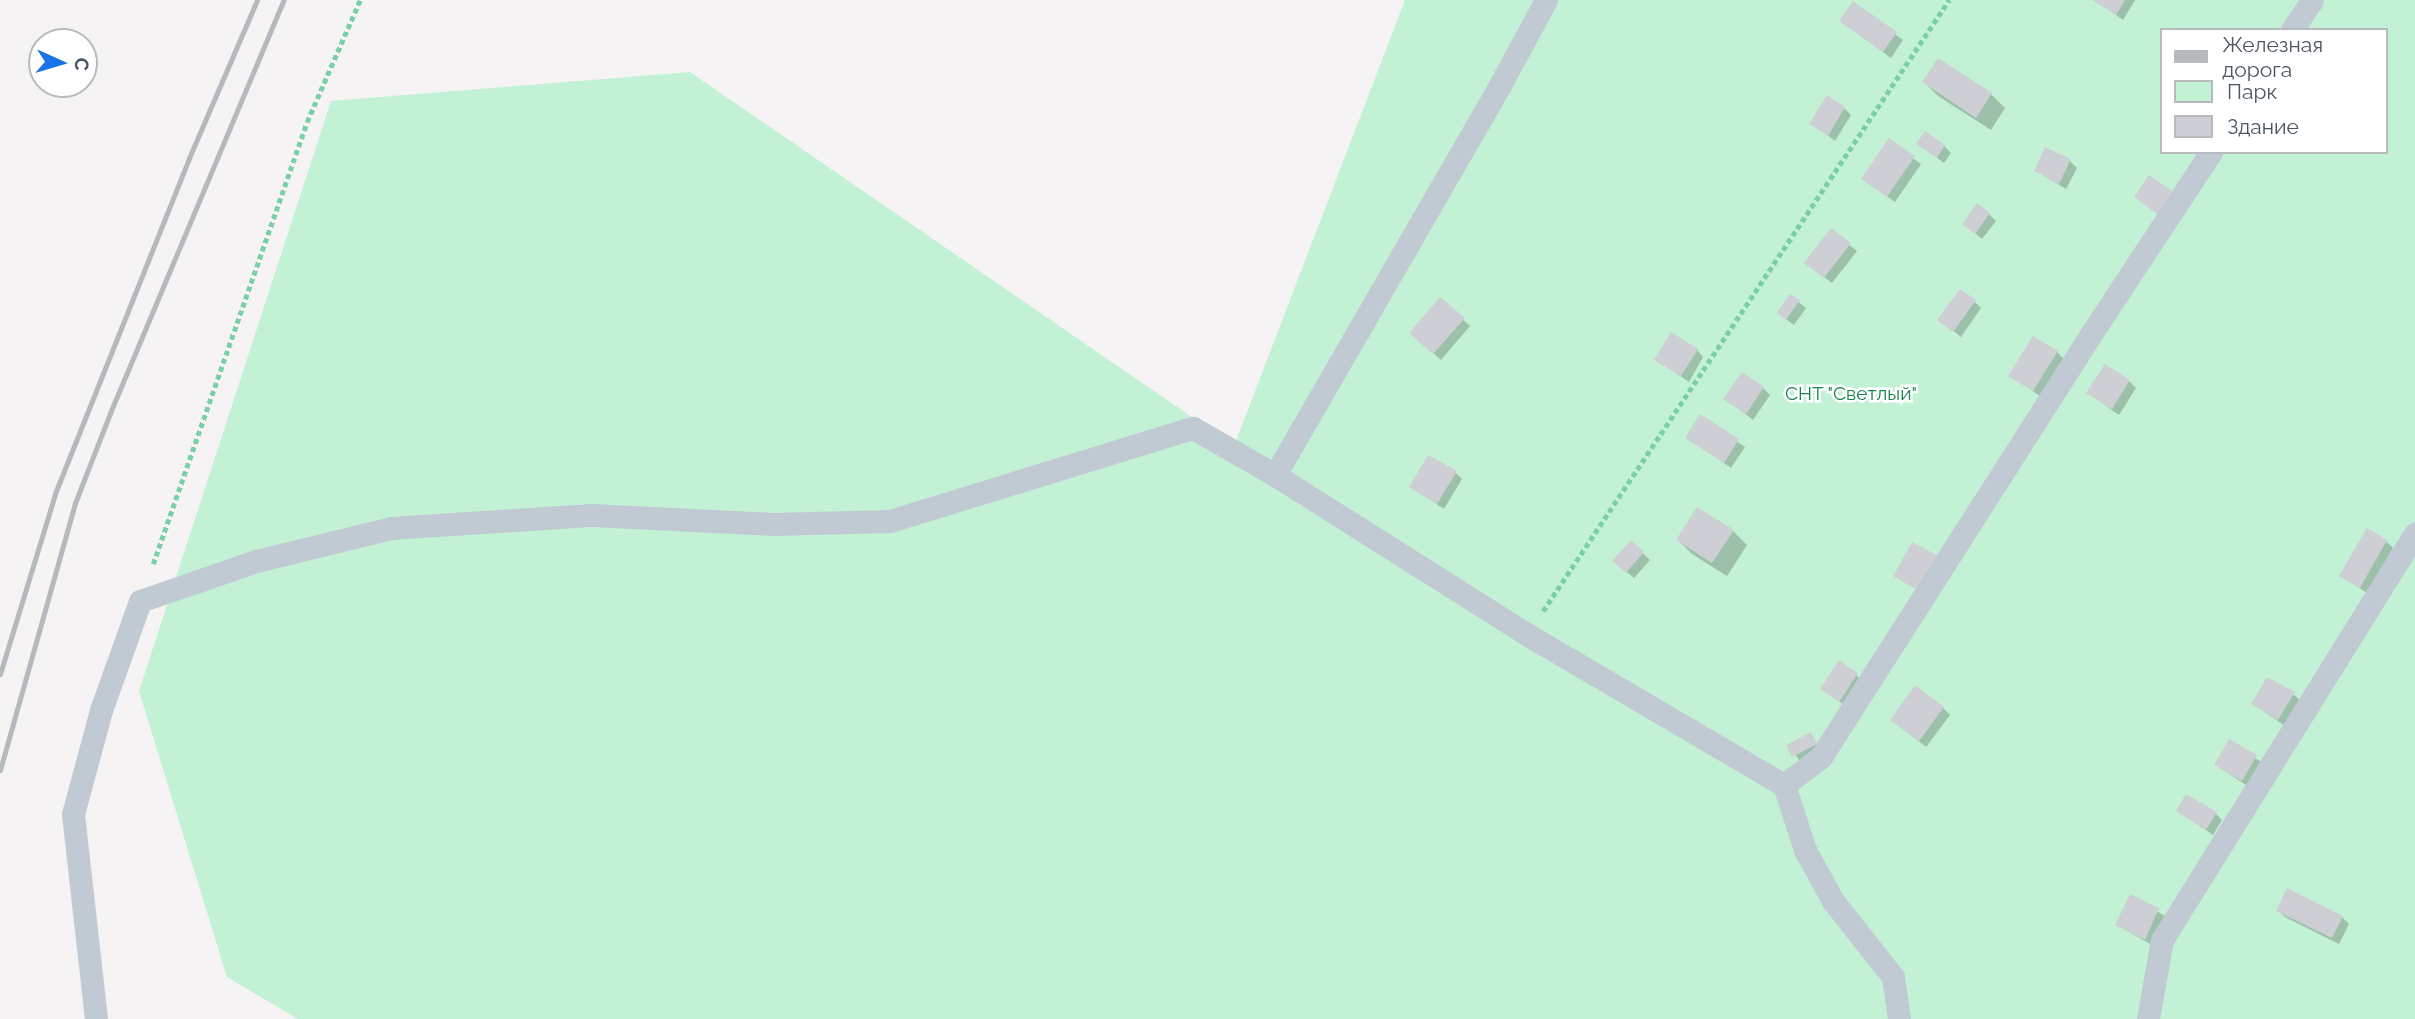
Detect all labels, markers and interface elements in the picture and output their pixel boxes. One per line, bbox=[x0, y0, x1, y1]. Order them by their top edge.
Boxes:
north arrow bbox=[28, 28, 98, 98]
legend bbox=[2160, 28, 2387, 154]
text: Железная дорога bbox=[2222, 32, 2323, 82]
text: С bbox=[71, 57, 93, 72]
text: Парк bbox=[2227, 79, 2277, 104]
text: Здание bbox=[2227, 114, 2299, 139]
park label: СНТ "Светлый" bbox=[1785, 383, 1917, 405]

